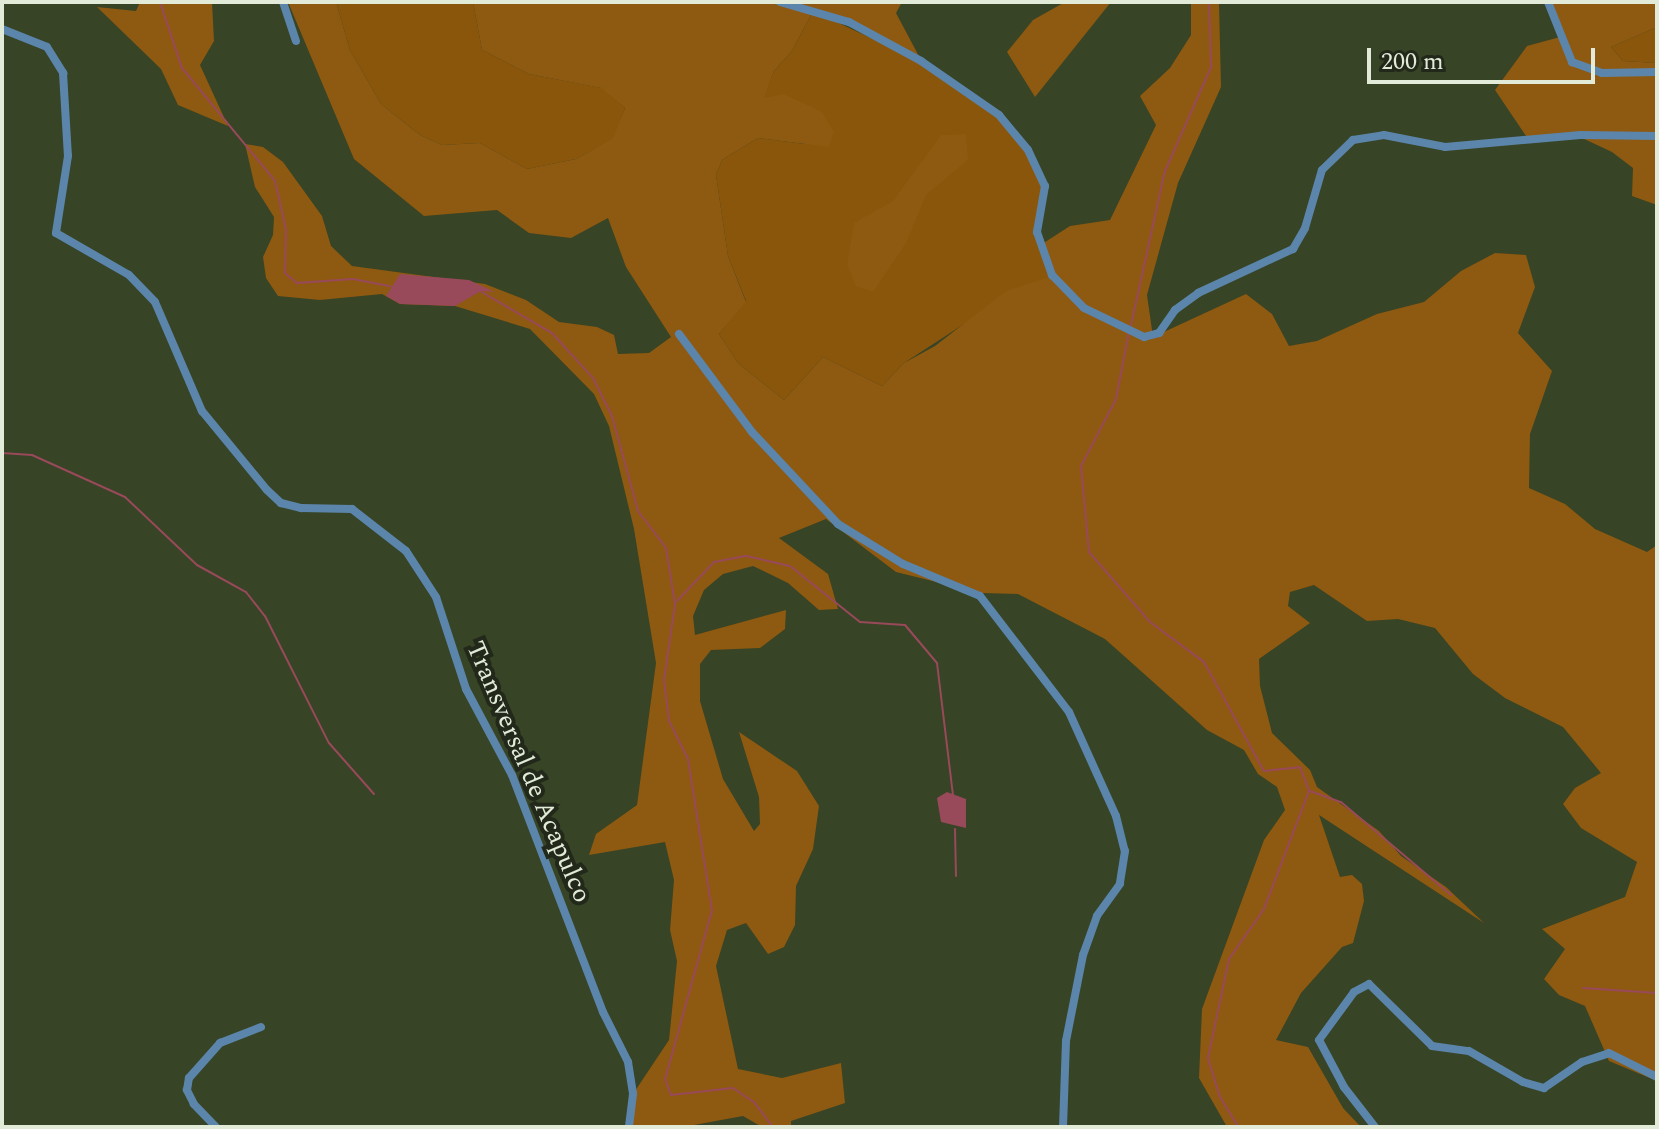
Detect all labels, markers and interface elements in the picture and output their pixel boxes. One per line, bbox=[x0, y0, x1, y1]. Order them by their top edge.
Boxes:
scale bar bbox=[1371, 32, 1599, 82]
text: 200 m bbox=[1381, 44, 1444, 80]
street label: Transversal de Acapulco bbox=[459, 637, 597, 907]

